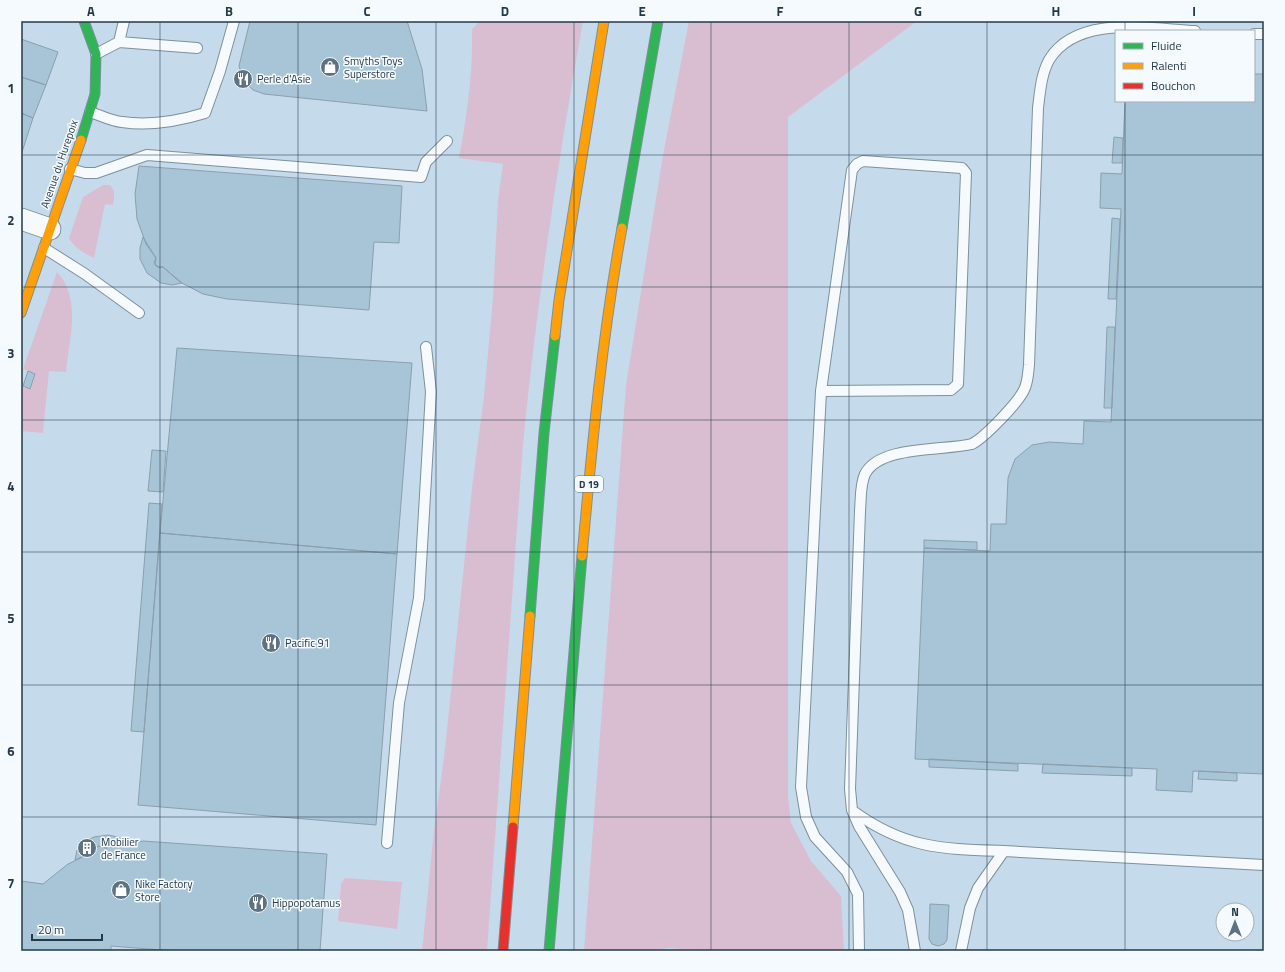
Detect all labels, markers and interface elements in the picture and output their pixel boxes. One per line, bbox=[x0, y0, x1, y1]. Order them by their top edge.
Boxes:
text: A bbox=[87, 1, 95, 21]
text: B bbox=[225, 1, 233, 21]
text: C bbox=[363, 1, 371, 21]
text: D bbox=[501, 1, 509, 21]
text: E bbox=[638, 1, 646, 21]
text: F bbox=[777, 1, 784, 21]
text: G bbox=[914, 1, 922, 21]
text: H bbox=[1052, 1, 1060, 21]
text: I bbox=[1192, 1, 1196, 21]
legend bbox=[1115, 30, 1255, 102]
text: Fluide bbox=[1151, 36, 1182, 55]
place label: Smyths Toys Superstore bbox=[344, 53, 403, 82]
shop icon: Smyths Toys Superstore bbox=[319, 56, 341, 78]
text: Ralenti bbox=[1151, 56, 1186, 75]
restaurant icon: Perle d'Asie bbox=[232, 68, 254, 90]
place label: Perle d'Asie bbox=[257, 71, 311, 87]
text: Bouchon bbox=[1151, 76, 1196, 95]
text: 1 bbox=[7, 78, 15, 98]
street label: Avenue du Hurepoix bbox=[36, 118, 82, 210]
text: 2 bbox=[7, 210, 15, 230]
text: 3 bbox=[7, 343, 15, 363]
text: 4 bbox=[7, 476, 15, 496]
road number: D 19 bbox=[575, 476, 603, 492]
text: 5 bbox=[7, 608, 15, 628]
restaurant icon: Pacific 91 bbox=[260, 632, 282, 654]
place label: Pacific 91 bbox=[285, 635, 330, 651]
text: 6 bbox=[7, 741, 15, 761]
place label: Mobilier de France bbox=[101, 834, 146, 863]
building icon: Mobilier de France bbox=[76, 837, 98, 859]
text: 7 bbox=[7, 873, 15, 893]
place label: Nike Factory Store bbox=[135, 876, 193, 905]
shop icon: Nike Factory Store bbox=[110, 879, 132, 901]
restaurant icon: Hippopotamus bbox=[247, 892, 269, 914]
place label: Hippopotamus bbox=[272, 895, 340, 911]
north arrow bbox=[1215, 902, 1255, 942]
text: N bbox=[1231, 904, 1239, 920]
scale bar bbox=[32, 916, 102, 942]
text: 20 m bbox=[38, 920, 64, 939]

